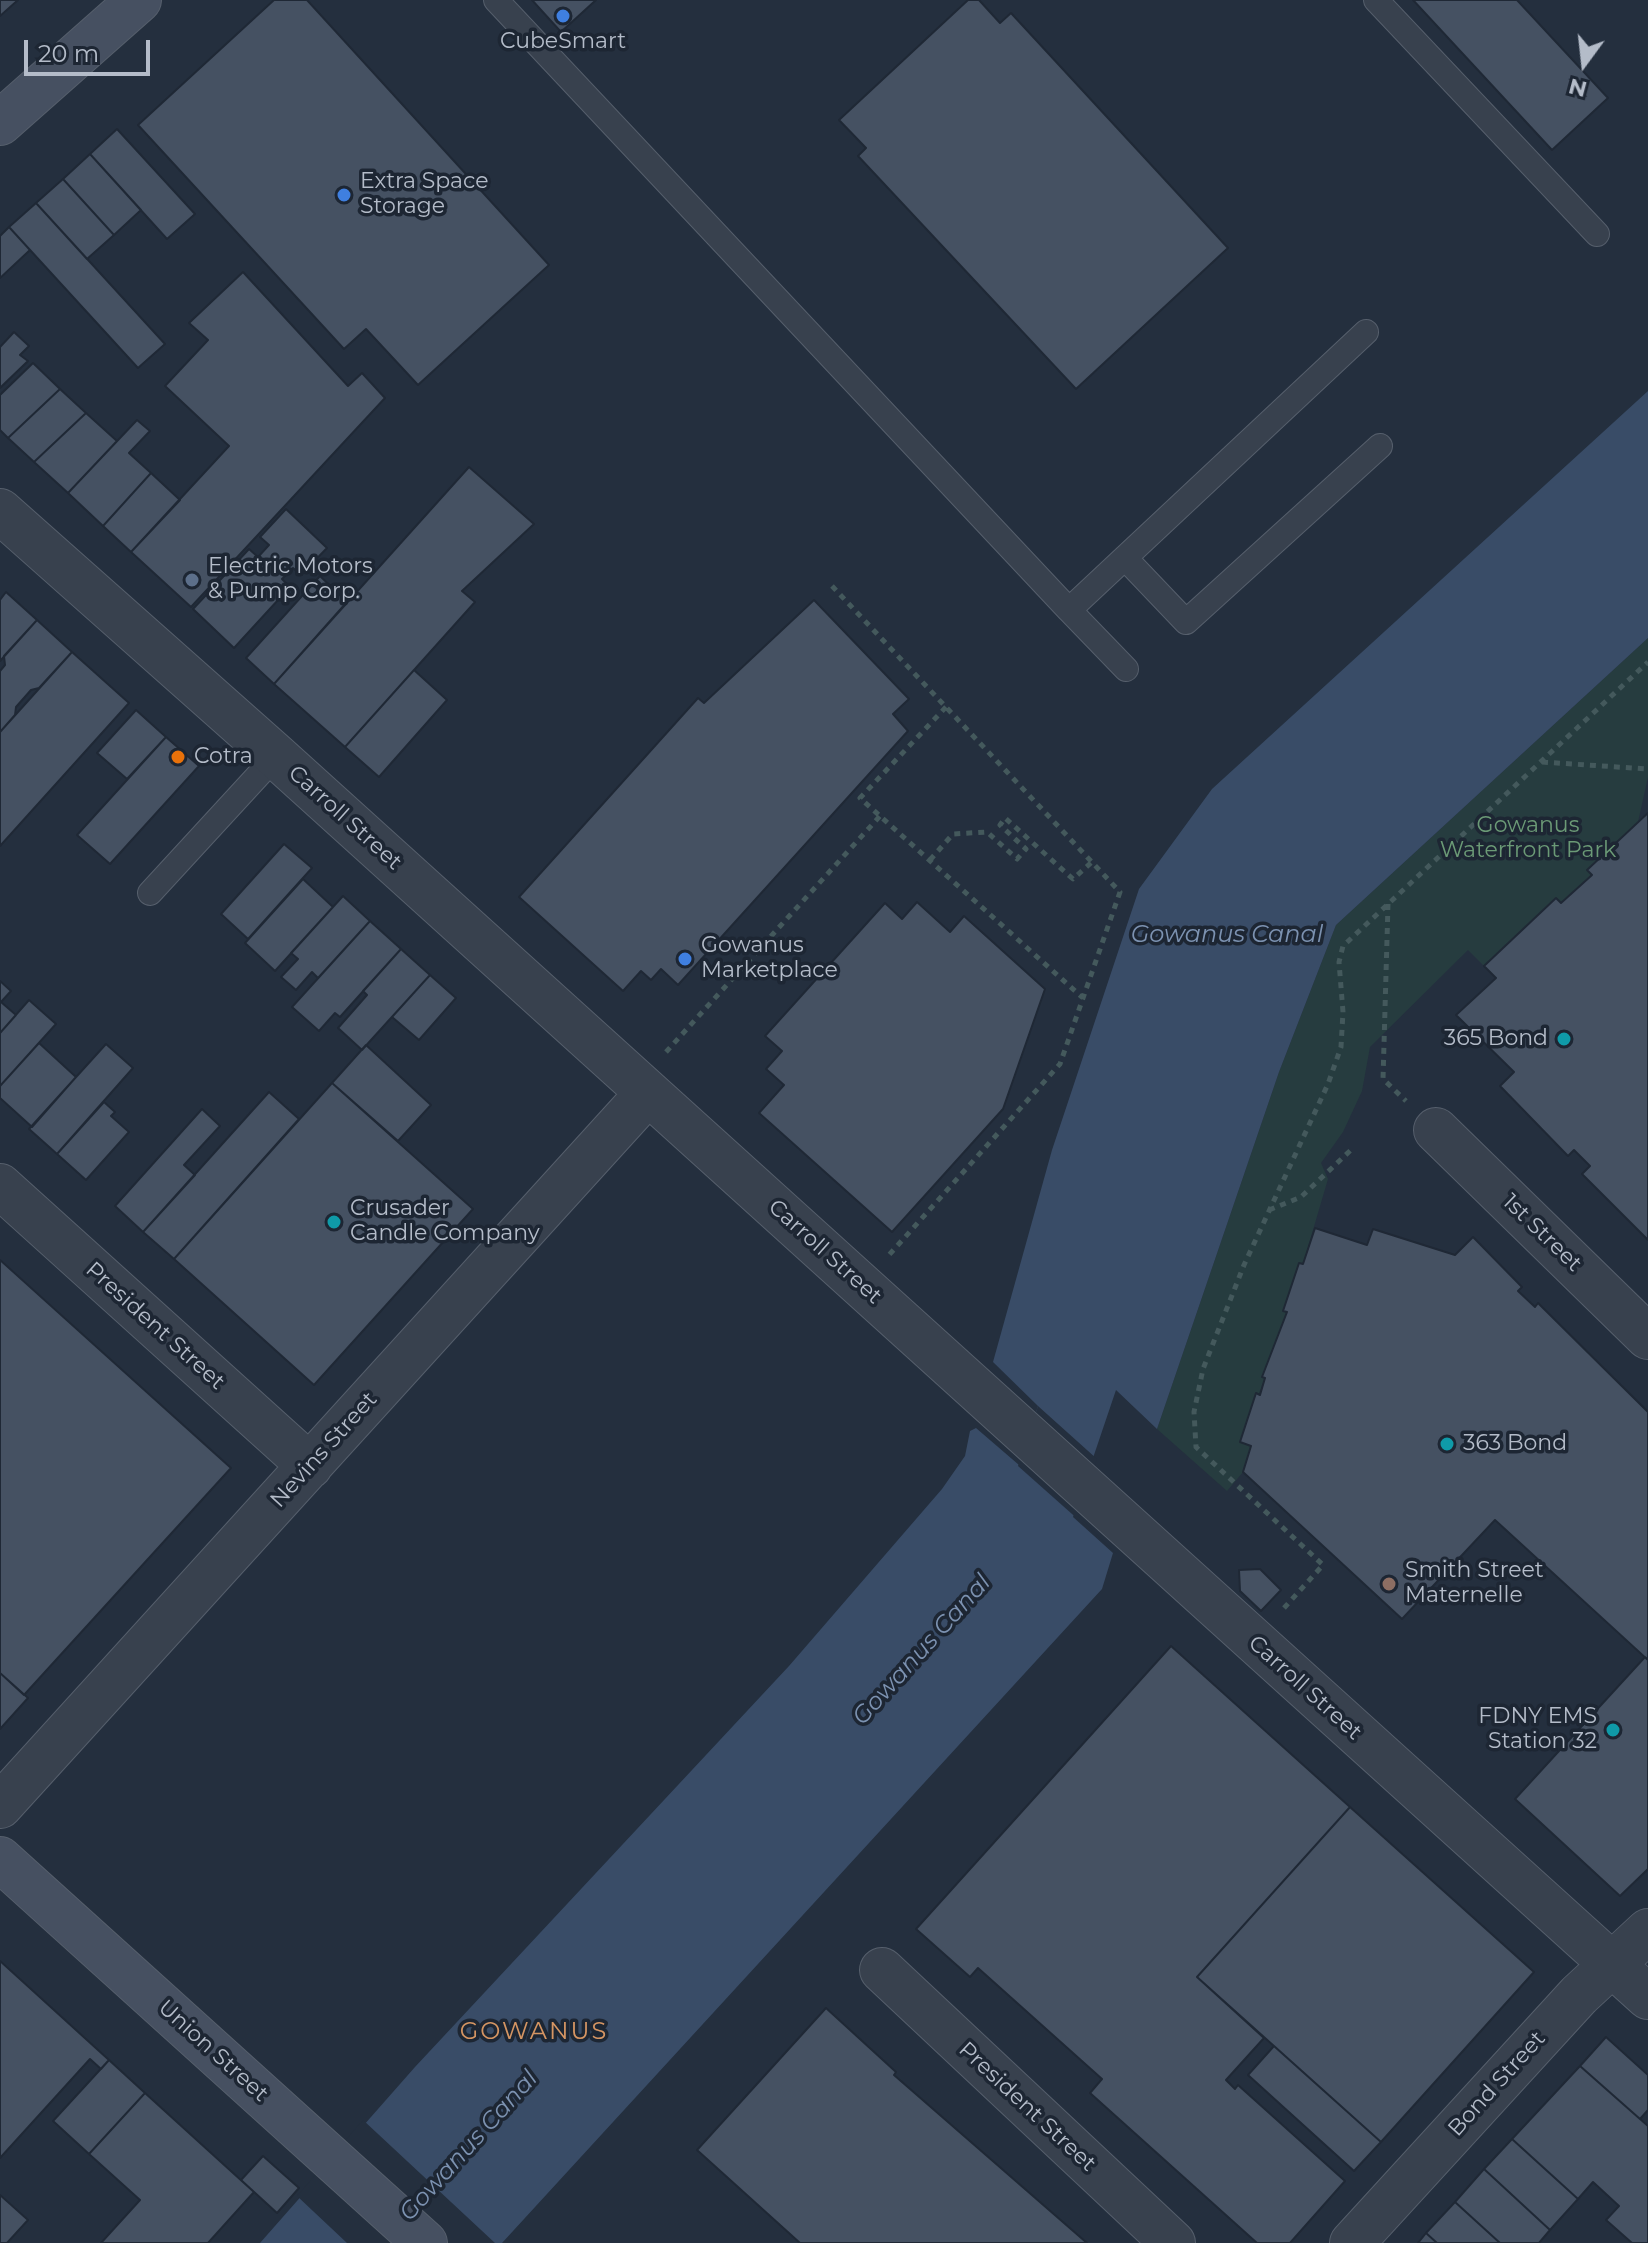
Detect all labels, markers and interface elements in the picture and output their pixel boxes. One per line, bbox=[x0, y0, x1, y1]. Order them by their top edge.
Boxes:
marker: CubeSmart bbox=[554, 7, 572, 25]
scale bar bbox=[28, 24, 154, 74]
north arrow bbox=[1544, 24, 1624, 104]
place label: CubeSmart bbox=[500, 29, 626, 55]
text: 20 m bbox=[38, 39, 99, 68]
text: N bbox=[1566, 72, 1590, 103]
place label: Extra Space Storage bbox=[360, 169, 489, 220]
marker: Extra Space Storage bbox=[335, 186, 353, 204]
place label: Electric Motors & Pump Corp. bbox=[208, 554, 373, 606]
marker: Electric Motors & Pump Corp. bbox=[183, 571, 201, 589]
place label: Cotra bbox=[194, 744, 253, 770]
marker: Cotra bbox=[169, 748, 187, 766]
street label: Carroll Street bbox=[283, 760, 407, 876]
park label: Gowanus Waterfront Park bbox=[1440, 813, 1616, 864]
water label: Gowanus Canal bbox=[1131, 921, 1323, 949]
place label: Gowanus Marketplace bbox=[701, 933, 838, 984]
marker: Gowanus Marketplace bbox=[676, 950, 694, 968]
place label: 365 Bond bbox=[1444, 1026, 1548, 1052]
marker: 365 Bond bbox=[1555, 1030, 1573, 1048]
street label: 1st Street bbox=[1497, 1189, 1587, 1277]
street label: Carroll Street bbox=[763, 1194, 887, 1310]
place label: Crusader Candle Company bbox=[350, 1196, 540, 1248]
marker: Crusader Candle Company bbox=[325, 1213, 343, 1231]
street label: President Street bbox=[80, 1257, 230, 1395]
street label: Nevins Street bbox=[265, 1387, 383, 1513]
place label: 363 Bond bbox=[1463, 1431, 1567, 1457]
marker: 363 Bond bbox=[1438, 1435, 1456, 1453]
place label: Smith Street Maternelle bbox=[1405, 1558, 1544, 1610]
water label: Gowanus Canal bbox=[847, 1569, 997, 1731]
marker: Smith Street Maternelle bbox=[1380, 1575, 1398, 1593]
street label: Carroll Street bbox=[1243, 1630, 1367, 1746]
place label: FDNY EMS Station 32 bbox=[1478, 1704, 1597, 1756]
marker: FDNY EMS Station 32 bbox=[1604, 1721, 1622, 1739]
street label: Union Street bbox=[152, 1995, 274, 2107]
district label: GOWANUS bbox=[460, 2018, 608, 2046]
street label: Bond Street bbox=[1443, 2026, 1551, 2142]
street label: President Street bbox=[953, 2037, 1101, 2177]
water label: Gowanus Canal bbox=[394, 2065, 544, 2227]

